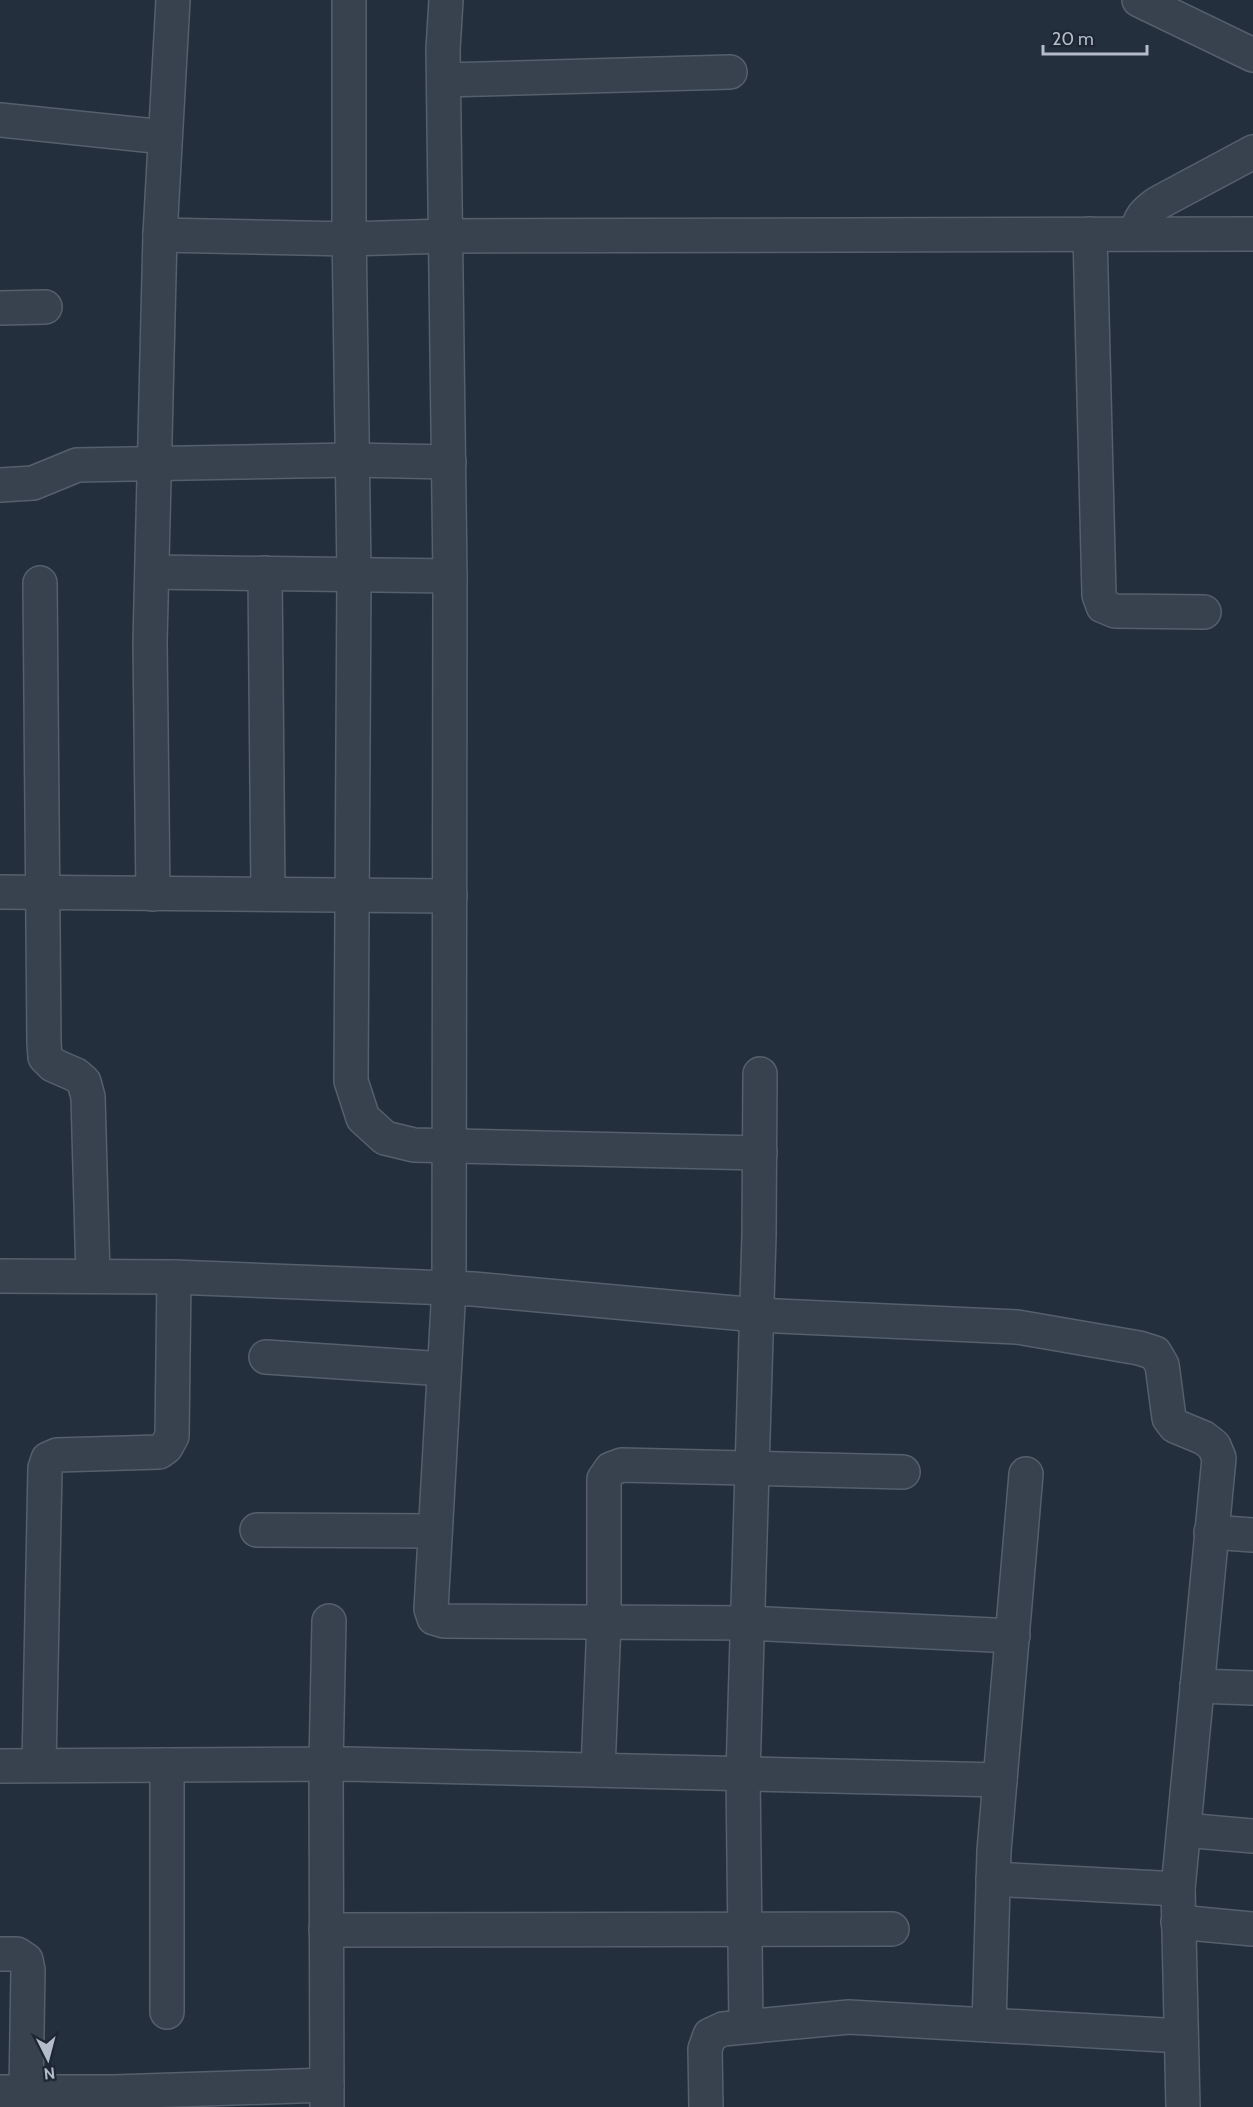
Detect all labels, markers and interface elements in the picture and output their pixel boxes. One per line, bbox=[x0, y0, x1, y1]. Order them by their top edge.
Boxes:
scale bar bbox=[1043, 18, 1146, 56]
text: 20 m bbox=[1052, 28, 1094, 50]
north arrow bbox=[18, 2029, 78, 2089]
text: N bbox=[43, 2063, 56, 2083]

